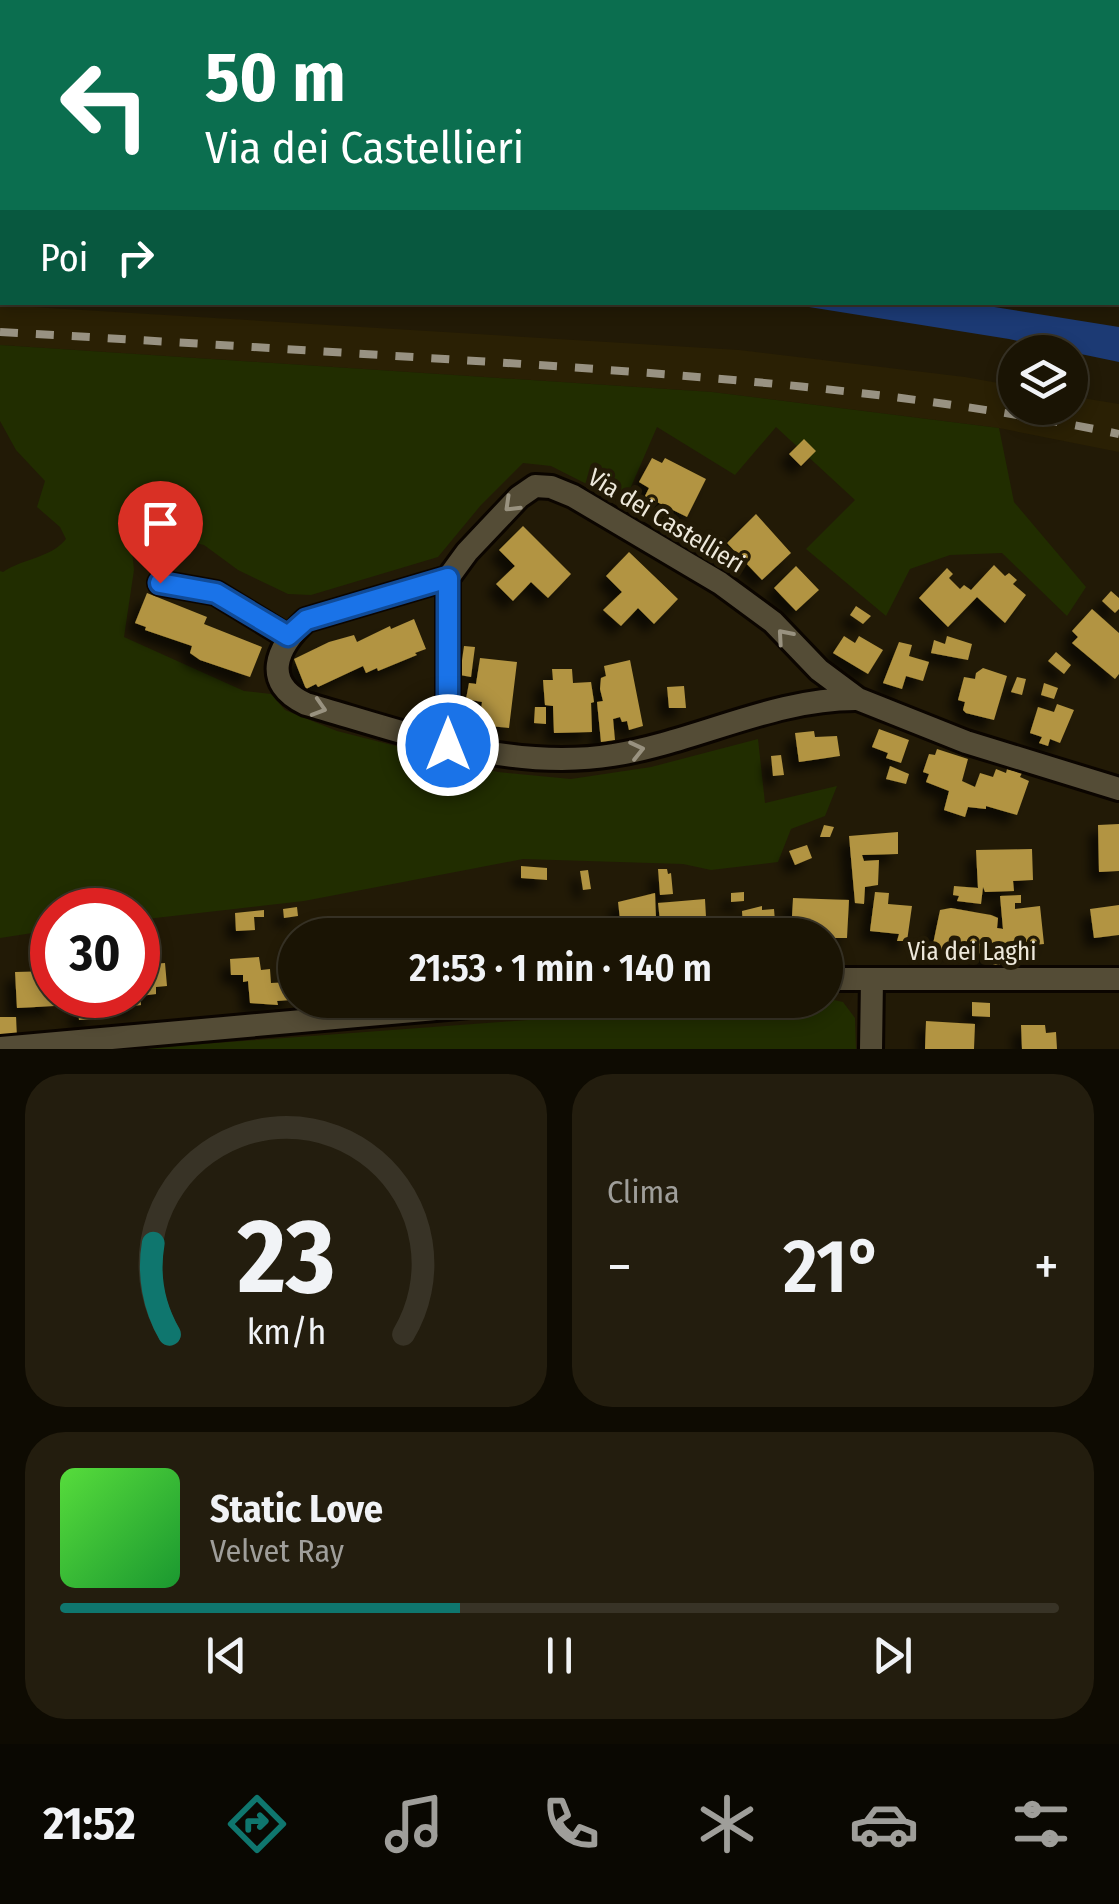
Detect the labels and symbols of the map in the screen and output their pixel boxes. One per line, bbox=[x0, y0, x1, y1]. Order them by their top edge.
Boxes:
street label: Via dei Castellieri bbox=[582, 462, 750, 580]
pin bbox=[118, 481, 203, 584]
one-way arrow bbox=[505, 494, 523, 512]
one-way arrow bbox=[778, 629, 796, 648]
position arrow bbox=[396, 693, 500, 797]
one-way arrow bbox=[310, 696, 327, 716]
one-way arrow bbox=[628, 741, 645, 762]
speed limit sign: 30 bbox=[30, 888, 160, 1018]
street label: Via dei Laghi bbox=[907, 937, 1037, 967]

